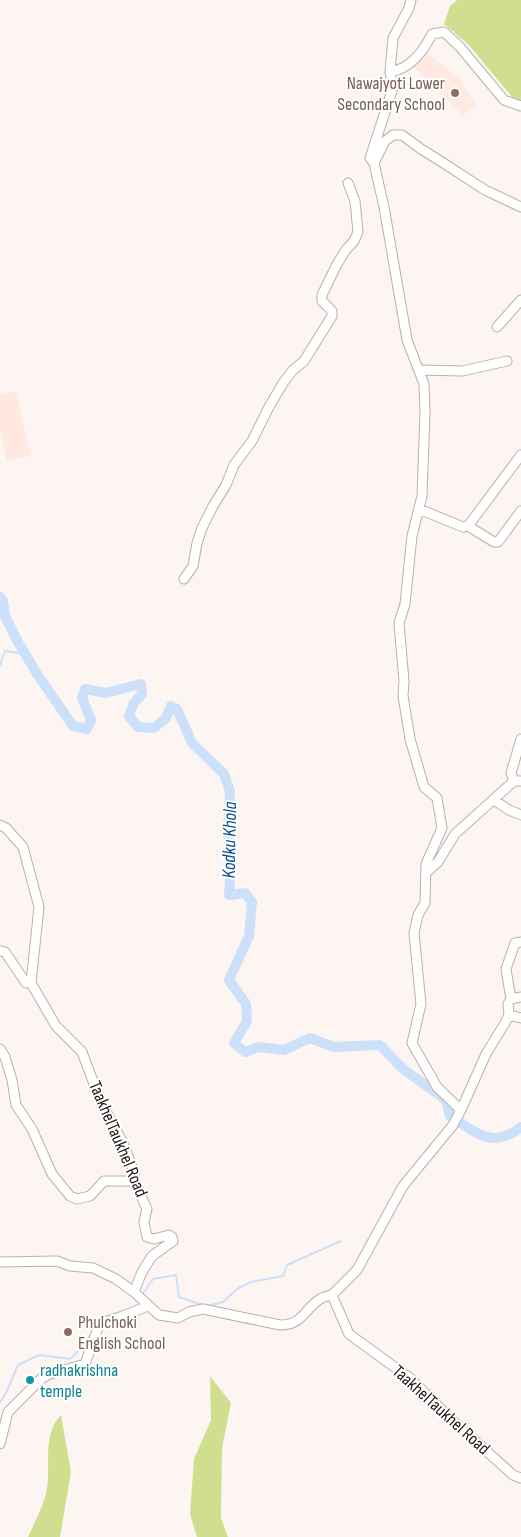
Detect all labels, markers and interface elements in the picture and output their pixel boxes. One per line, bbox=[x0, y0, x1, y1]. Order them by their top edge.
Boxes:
place label: Nawajyoti Lower Secondary School bbox=[337, 73, 445, 115]
marker: Nawajyoti Lower Secondary School bbox=[449, 87, 461, 99]
water label: Kodku Khola bbox=[218, 801, 242, 879]
street label: TaakhelTaukhel Road bbox=[84, 1078, 152, 1200]
place label: Phulchoki English School bbox=[78, 1312, 165, 1354]
marker: Phulchoki English School bbox=[62, 1326, 74, 1338]
place label: radhakrishna temple bbox=[40, 1360, 118, 1402]
street label: TaakhelTaukhel Road bbox=[388, 1361, 494, 1459]
marker: radhakrishna temple bbox=[24, 1374, 36, 1386]

